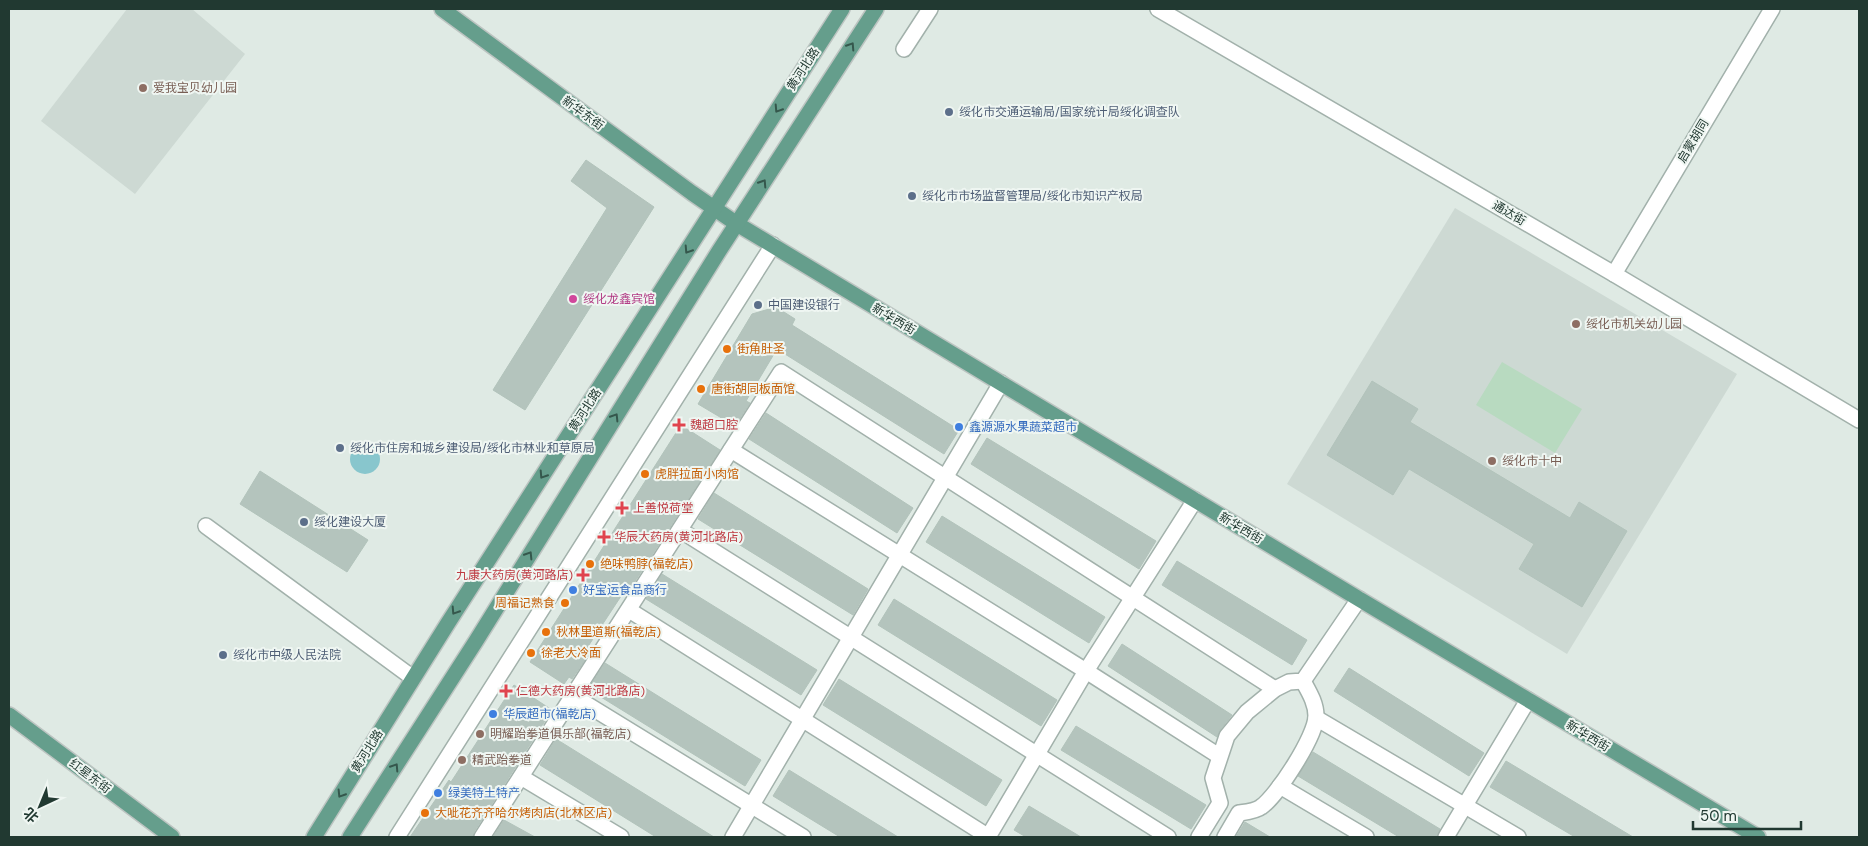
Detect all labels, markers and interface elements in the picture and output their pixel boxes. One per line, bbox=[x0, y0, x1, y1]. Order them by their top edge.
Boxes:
one-way arrow bbox=[845, 42, 855, 51]
street label: 黄河北路 bbox=[783, 45, 823, 93]
place label: 爱我宝贝幼儿园 bbox=[153, 80, 237, 96]
marker: 爱我宝贝幼儿园 bbox=[137, 82, 149, 94]
street label: 新华东街 bbox=[559, 92, 607, 134]
one-way arrow bbox=[775, 103, 784, 112]
place label: 绥化市交通运输局/国家统计局绥化调查队 bbox=[959, 104, 1180, 120]
marker: 绥化市交通运输局/国家统计局绥化调查队 bbox=[943, 106, 955, 118]
street label: 启蒙胡同 bbox=[1674, 116, 1712, 166]
one-way arrow bbox=[757, 179, 767, 188]
place label: 绥化市市场监督管理局/绥化市知识产权局 bbox=[922, 188, 1143, 204]
marker: 绥化市市场监督管理局/绥化市知识产权局 bbox=[906, 190, 918, 202]
street label: 通达街 bbox=[1489, 197, 1529, 229]
one-way arrow bbox=[684, 245, 694, 254]
place label: 绥化龙鑫宾馆 bbox=[583, 291, 655, 307]
marker: 绥化龙鑫宾馆 bbox=[567, 293, 579, 305]
place label: 中国建设银行 bbox=[768, 297, 840, 313]
marker: 中国建设银行 bbox=[752, 299, 764, 311]
street label: 新华西街 bbox=[869, 300, 919, 338]
place label: 绥化市机关幼儿园 bbox=[1586, 316, 1682, 332]
marker: 绥化市机关幼儿园 bbox=[1570, 318, 1582, 330]
place label: 街角肚圣 bbox=[737, 341, 785, 357]
marker: 街角肚圣 bbox=[721, 343, 733, 355]
place label: 唐街胡同板面馆 bbox=[711, 381, 795, 397]
marker: 唐街胡同板面馆 bbox=[695, 383, 707, 395]
street label: 黄河北路 bbox=[565, 386, 605, 434]
one-way arrow bbox=[608, 414, 618, 423]
place label: 魏超口腔 bbox=[690, 417, 738, 433]
marker: 魏超口腔 bbox=[672, 418, 686, 432]
place label: 鑫源源水果蔬菜超市 bbox=[969, 419, 1077, 435]
marker: 鑫源源水果蔬菜超市 bbox=[953, 421, 965, 433]
place label: 绥化市住房和城乡建设局/绥化市林业和草原局 bbox=[350, 440, 595, 456]
marker: 绥化市住房和城乡建设局/绥化市林业和草原局 bbox=[334, 442, 346, 454]
place label: 绥化市十中 bbox=[1502, 453, 1562, 469]
marker: 绥化市十中 bbox=[1486, 455, 1498, 467]
place label: 虎胖拉面小肉馆 bbox=[655, 466, 739, 482]
marker: 虎胖拉面小肉馆 bbox=[639, 468, 651, 480]
one-way arrow bbox=[539, 469, 549, 478]
place label: 上善悦荷堂 bbox=[633, 500, 693, 516]
marker: 上善悦荷堂 bbox=[615, 501, 629, 515]
street label: 新华西街 bbox=[1216, 509, 1266, 547]
place label: 绥化建设大厦 bbox=[314, 514, 386, 530]
marker: 绥化建设大厦 bbox=[298, 516, 310, 528]
place label: 华辰大药房(黄河北路店) bbox=[614, 529, 743, 545]
marker: 华辰大药房(黄河北路店) bbox=[598, 531, 610, 543]
one-way arrow bbox=[522, 552, 532, 561]
place label: 绝味鸭脖(福乾店) bbox=[600, 556, 693, 572]
marker: 绝味鸭脖(福乾店) bbox=[584, 558, 596, 570]
place label: 九康大药房(黄河路店) bbox=[456, 567, 573, 583]
marker: 九康大药房(黄河路店) bbox=[577, 569, 589, 581]
place label: 好宝运食品商行 bbox=[583, 582, 667, 598]
marker: 好宝运食品商行 bbox=[567, 584, 579, 596]
place label: 周福记熟食 bbox=[495, 595, 555, 611]
marker: 周福记熟食 bbox=[559, 597, 571, 609]
one-way arrow bbox=[451, 606, 461, 615]
place label: 秋林里道斯(福乾店) bbox=[556, 624, 661, 640]
marker: 秋林里道斯(福乾店) bbox=[540, 626, 552, 638]
place label: 徐老大冷面 bbox=[541, 645, 601, 661]
place label: 绥化市中级人民法院 bbox=[233, 647, 341, 663]
marker: 徐老大冷面 bbox=[525, 647, 537, 659]
marker: 绥化市中级人民法院 bbox=[217, 649, 229, 661]
place label: 仁德大药房(黄河北路店) bbox=[516, 683, 645, 699]
marker: 仁德大药房(黄河北路店) bbox=[500, 685, 512, 697]
place label: 华辰超市(福乾店) bbox=[503, 706, 596, 722]
marker: 华辰超市(福乾店) bbox=[487, 708, 499, 720]
street label: 新华西街 bbox=[1563, 717, 1613, 755]
street label: 黄河北路 bbox=[347, 726, 387, 776]
place label: 明耀跆拳道俱乐部(福乾店) bbox=[490, 726, 631, 742]
marker: 明耀跆拳道俱乐部(福乾店) bbox=[474, 728, 486, 740]
place label: 精武跆拳道 bbox=[472, 752, 532, 768]
marker: 精武跆拳道 bbox=[456, 754, 468, 766]
street label: 红星东街 bbox=[66, 755, 114, 797]
one-way arrow bbox=[389, 763, 398, 772]
north arrow bbox=[15, 781, 65, 831]
place label: 绿美特土特产 bbox=[448, 785, 520, 801]
marker: 绿美特土特产 bbox=[432, 787, 444, 799]
one-way arrow bbox=[337, 788, 347, 797]
scale bar bbox=[1693, 798, 1800, 830]
text: 北 bbox=[20, 804, 42, 827]
place label: 大呲花齐齐哈尔烤肉店(北林区店) bbox=[435, 805, 612, 821]
text: 50 m bbox=[1700, 806, 1737, 826]
marker: 大呲花齐齐哈尔烤肉店(北林区店) bbox=[419, 807, 431, 819]

